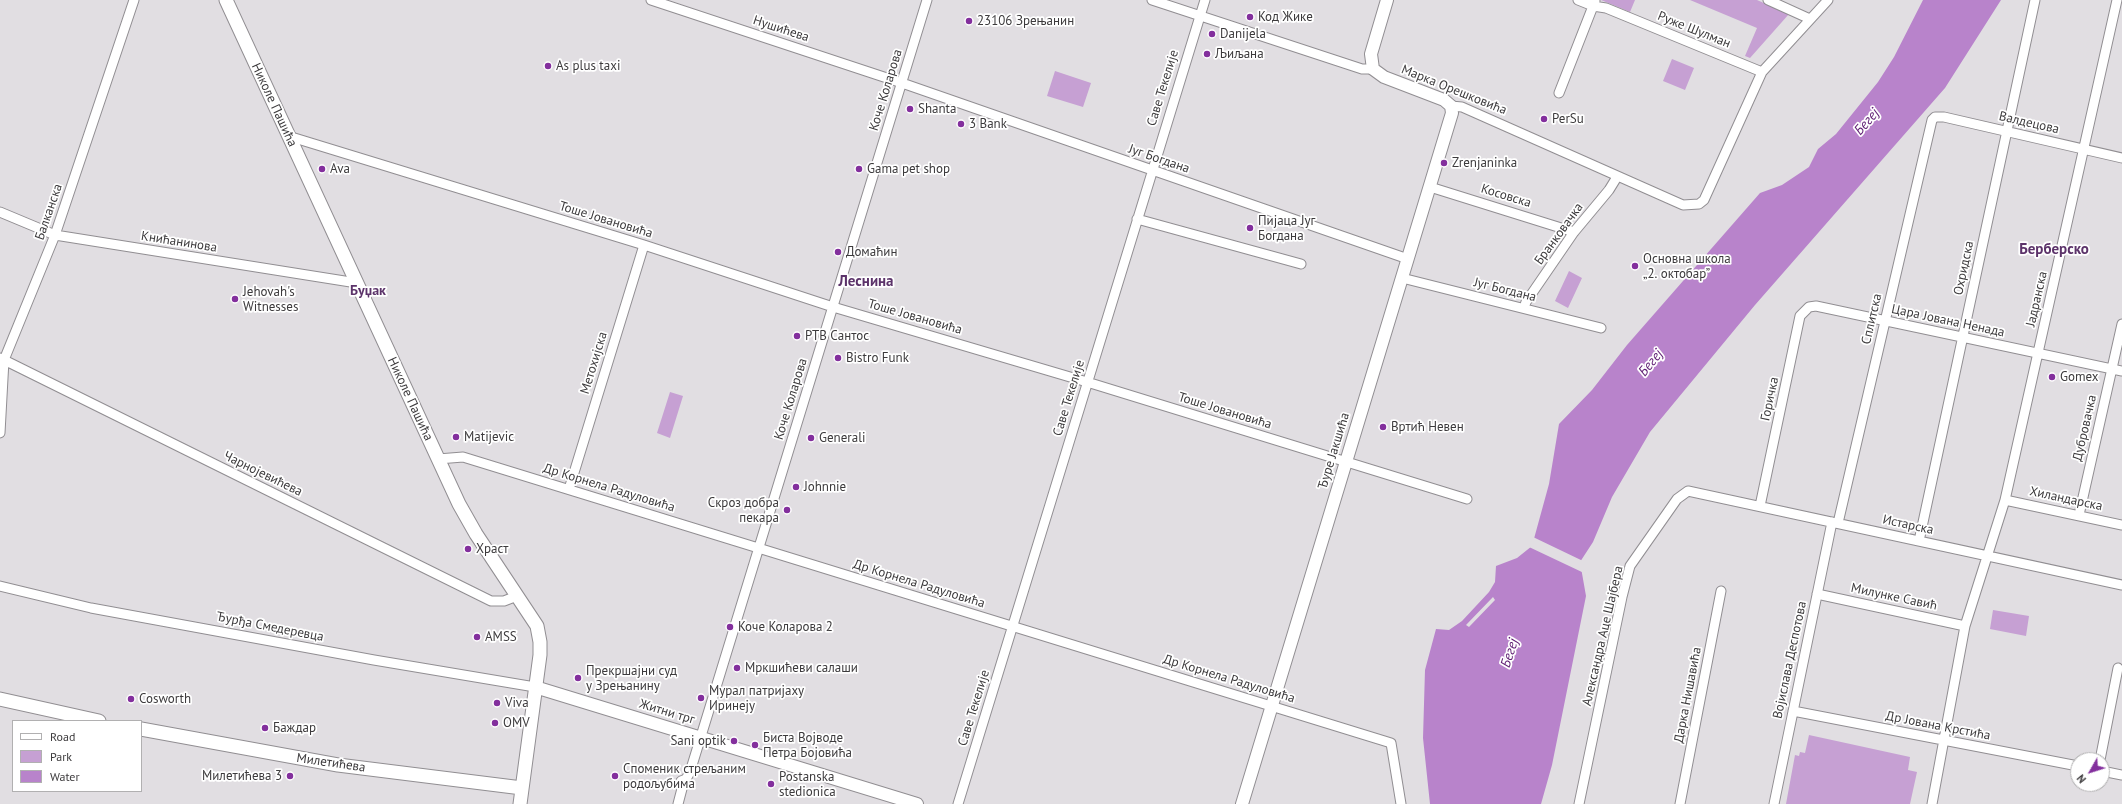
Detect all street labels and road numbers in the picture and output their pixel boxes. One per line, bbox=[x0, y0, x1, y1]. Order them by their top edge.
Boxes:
street label: Руже Шулман bbox=[1655, 8, 1733, 52]
street label: Нушићева bbox=[751, 13, 811, 45]
street label: Коче Коларова bbox=[866, 47, 906, 133]
street label: Саве Текелије bbox=[1144, 48, 1182, 128]
street label: Николе Пашића bbox=[248, 61, 300, 149]
street label: Марка Орешковића bbox=[1399, 62, 1509, 118]
street label: Валдецова bbox=[1997, 109, 2061, 137]
street label: Југ Богдана bbox=[1126, 141, 1192, 177]
street label: Косовска bbox=[1479, 181, 1533, 211]
street label: Балканска bbox=[32, 182, 66, 242]
street label: Тоше Јовановића bbox=[557, 198, 655, 242]
street label: Бранковачка bbox=[1531, 200, 1587, 268]
street label: Книћанинова bbox=[140, 228, 218, 256]
street label: Охридска bbox=[1951, 240, 1977, 296]
street label: Јадранска bbox=[2023, 270, 2051, 328]
street label: Југ Богдана bbox=[1472, 275, 1538, 305]
street label: Сплитска bbox=[1859, 292, 1885, 346]
street label: Тоше Јовановића bbox=[866, 296, 964, 338]
street label: Цара Јована Ненада bbox=[1890, 301, 2006, 341]
street label: Метохијска bbox=[577, 330, 611, 396]
street label: Николе Пашића bbox=[384, 355, 436, 443]
street label: Коче Коларова bbox=[771, 356, 811, 442]
street label: Саве Текелије bbox=[1050, 358, 1088, 438]
street label: Горичка bbox=[1758, 376, 1782, 422]
street label: Тоше Јовановића bbox=[1176, 389, 1274, 433]
street label: Дубровачка bbox=[2070, 393, 2100, 463]
street label: Ђуре Јакшића bbox=[1315, 411, 1353, 491]
street label: Чарнојевићева bbox=[221, 448, 305, 500]
street label: Др Корнела Радуловића bbox=[541, 461, 677, 515]
street label: Хиландарска bbox=[2028, 484, 2104, 514]
street label: Истарска bbox=[1881, 512, 1935, 538]
street label: Др Корнела Радуловића bbox=[851, 557, 987, 611]
street label: Александра Аце Шајбера bbox=[1579, 564, 1627, 708]
street label: Милунке Савић bbox=[1849, 580, 1939, 614]
street label: Војислава Деспотова bbox=[1770, 600, 1810, 720]
street label: Ђурђа Смедеревца bbox=[215, 609, 325, 645]
street label: Дарка Нишавића bbox=[1671, 646, 1705, 744]
street label: Др Корнела Радуловића bbox=[1161, 652, 1297, 706]
street label: Саве Текелије bbox=[955, 668, 993, 748]
street label: Житни трг bbox=[637, 696, 697, 728]
street label: Др Јована Крстића bbox=[1884, 708, 1992, 744]
street label: Милетићева bbox=[296, 750, 366, 776]

